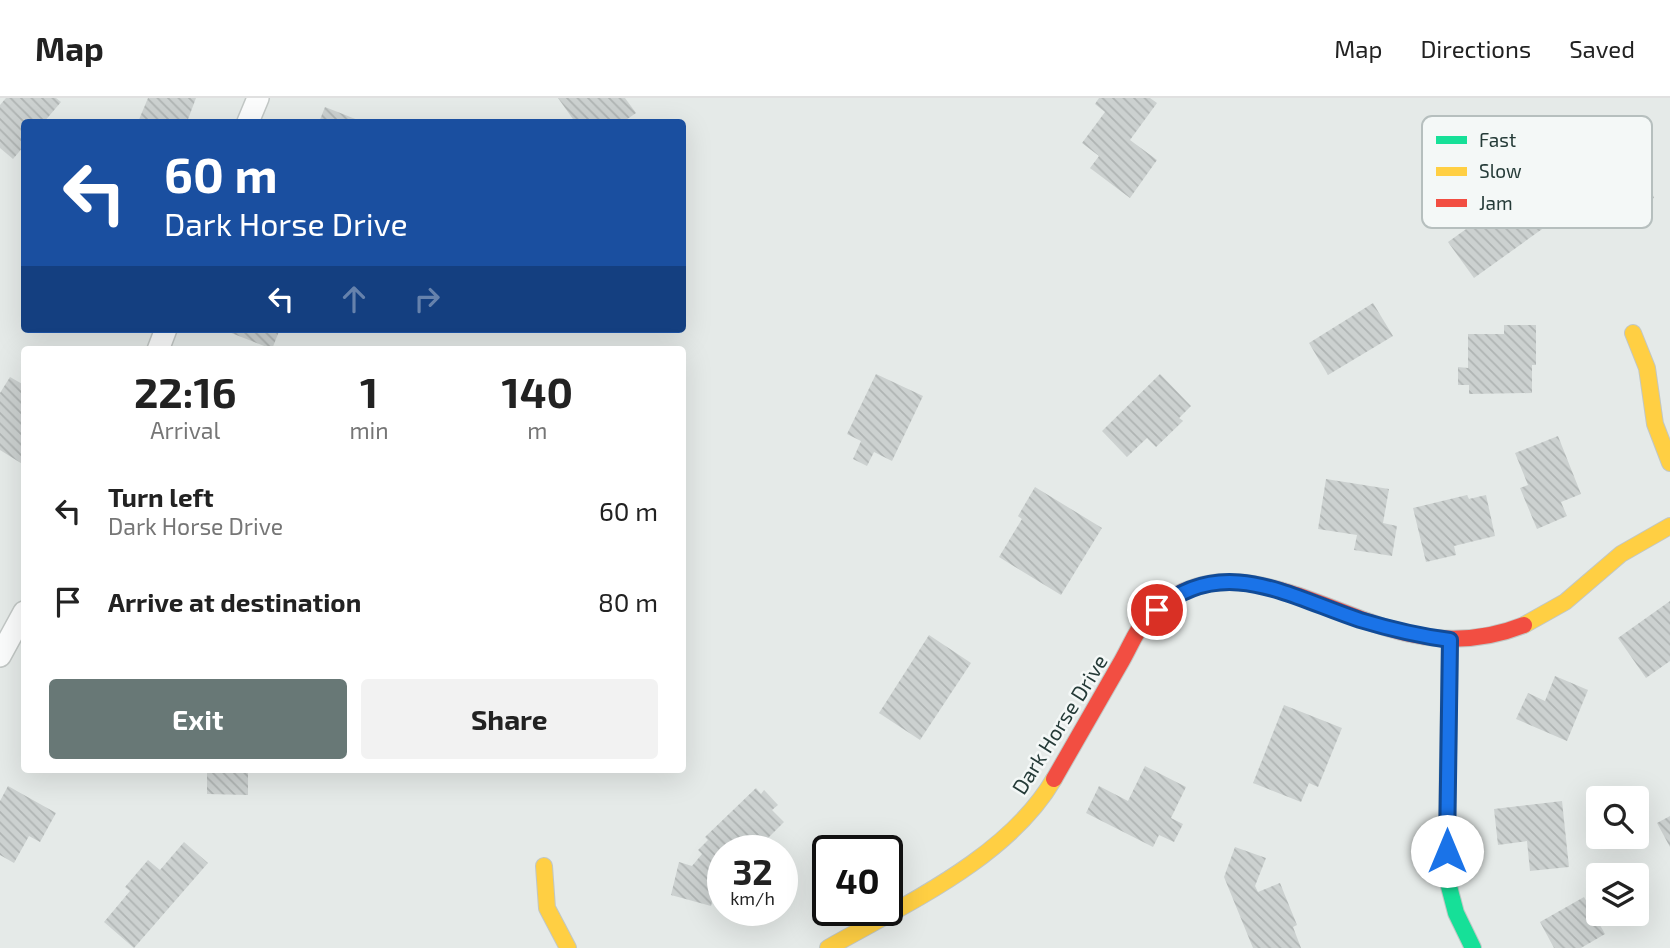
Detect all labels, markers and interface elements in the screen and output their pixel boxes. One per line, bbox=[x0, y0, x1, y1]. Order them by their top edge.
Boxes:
text: Map bbox=[35, 28, 104, 68]
text: Map bbox=[1334, 34, 1382, 63]
text: Directions bbox=[1420, 34, 1531, 63]
text: Saved bbox=[1569, 34, 1635, 63]
legend bbox=[1422, 116, 1652, 228]
text: Fast bbox=[1479, 128, 1516, 151]
text: 60 m bbox=[164, 144, 278, 203]
icon: left bbox=[49, 147, 140, 238]
text: Slow bbox=[1479, 159, 1522, 182]
text: Jam bbox=[1479, 191, 1513, 214]
text: Dark Horse Drive bbox=[164, 204, 408, 242]
icon: left bbox=[262, 280, 300, 318]
icon: ahead bbox=[335, 280, 373, 318]
icon: right bbox=[408, 280, 446, 318]
text: 22:16 bbox=[134, 366, 236, 416]
text: 1 bbox=[360, 366, 378, 416]
text: 140 bbox=[502, 366, 573, 416]
text: Arrival bbox=[150, 416, 220, 444]
text: min bbox=[349, 416, 389, 444]
text: m bbox=[527, 416, 547, 444]
text: Turn left bbox=[108, 481, 214, 512]
icon: left bbox=[49, 492, 87, 530]
text: 60 m bbox=[599, 495, 658, 526]
text: Dark Horse Drive bbox=[108, 512, 283, 540]
pin bbox=[1127, 580, 1187, 640]
icon: arrive bbox=[49, 583, 87, 621]
text: Arrive at destination bbox=[108, 586, 361, 617]
text: 80 m bbox=[598, 586, 658, 617]
icon: arrive bbox=[1138, 591, 1176, 629]
street label: Dark Horse Drive bbox=[1006, 650, 1112, 798]
button: Exit bbox=[49, 679, 347, 759]
button: Share bbox=[361, 679, 658, 759]
map controls bbox=[1586, 786, 1649, 926]
button: search bbox=[1586, 786, 1649, 849]
position arrow bbox=[1410, 814, 1484, 888]
speed limit sign: 40 bbox=[812, 835, 903, 926]
text: 32 bbox=[732, 850, 773, 892]
button: layers bbox=[1586, 863, 1649, 926]
text: km/h bbox=[730, 887, 775, 909]

